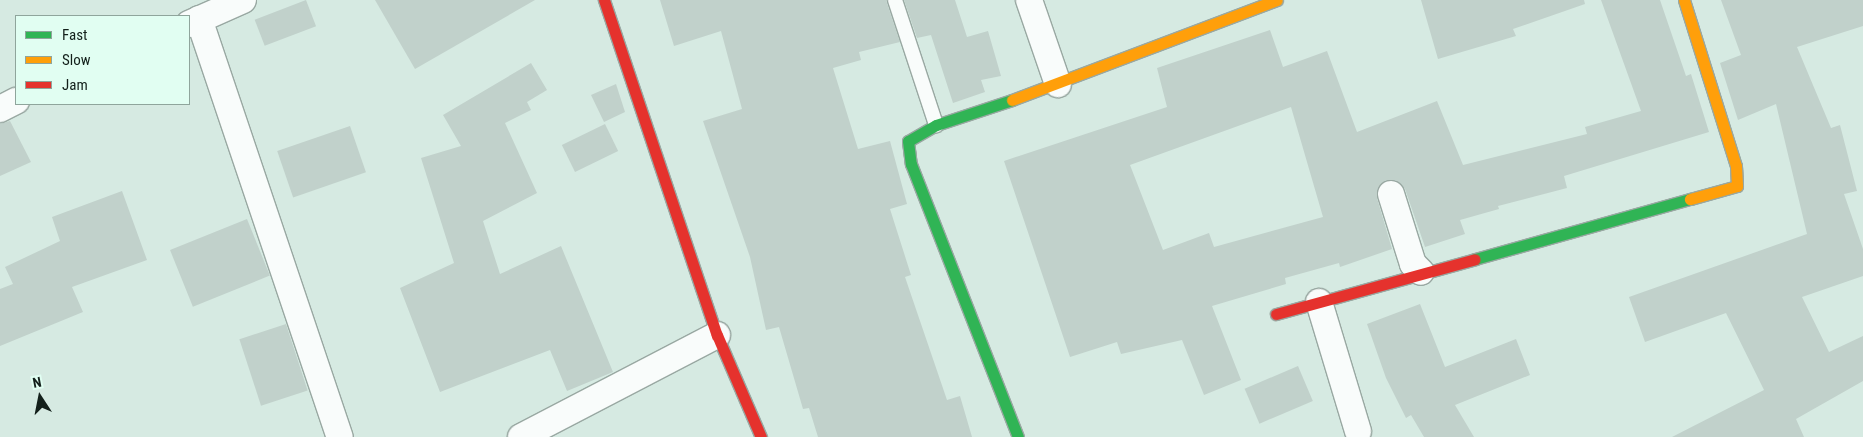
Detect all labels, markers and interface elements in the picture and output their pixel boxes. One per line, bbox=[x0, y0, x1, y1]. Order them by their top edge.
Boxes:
legend bbox=[15, 15, 190, 105]
text: Fast bbox=[62, 26, 87, 44]
text: Slow bbox=[62, 51, 91, 69]
text: Jam bbox=[62, 76, 88, 94]
north arrow bbox=[15, 372, 65, 422]
text: N bbox=[31, 374, 43, 391]

